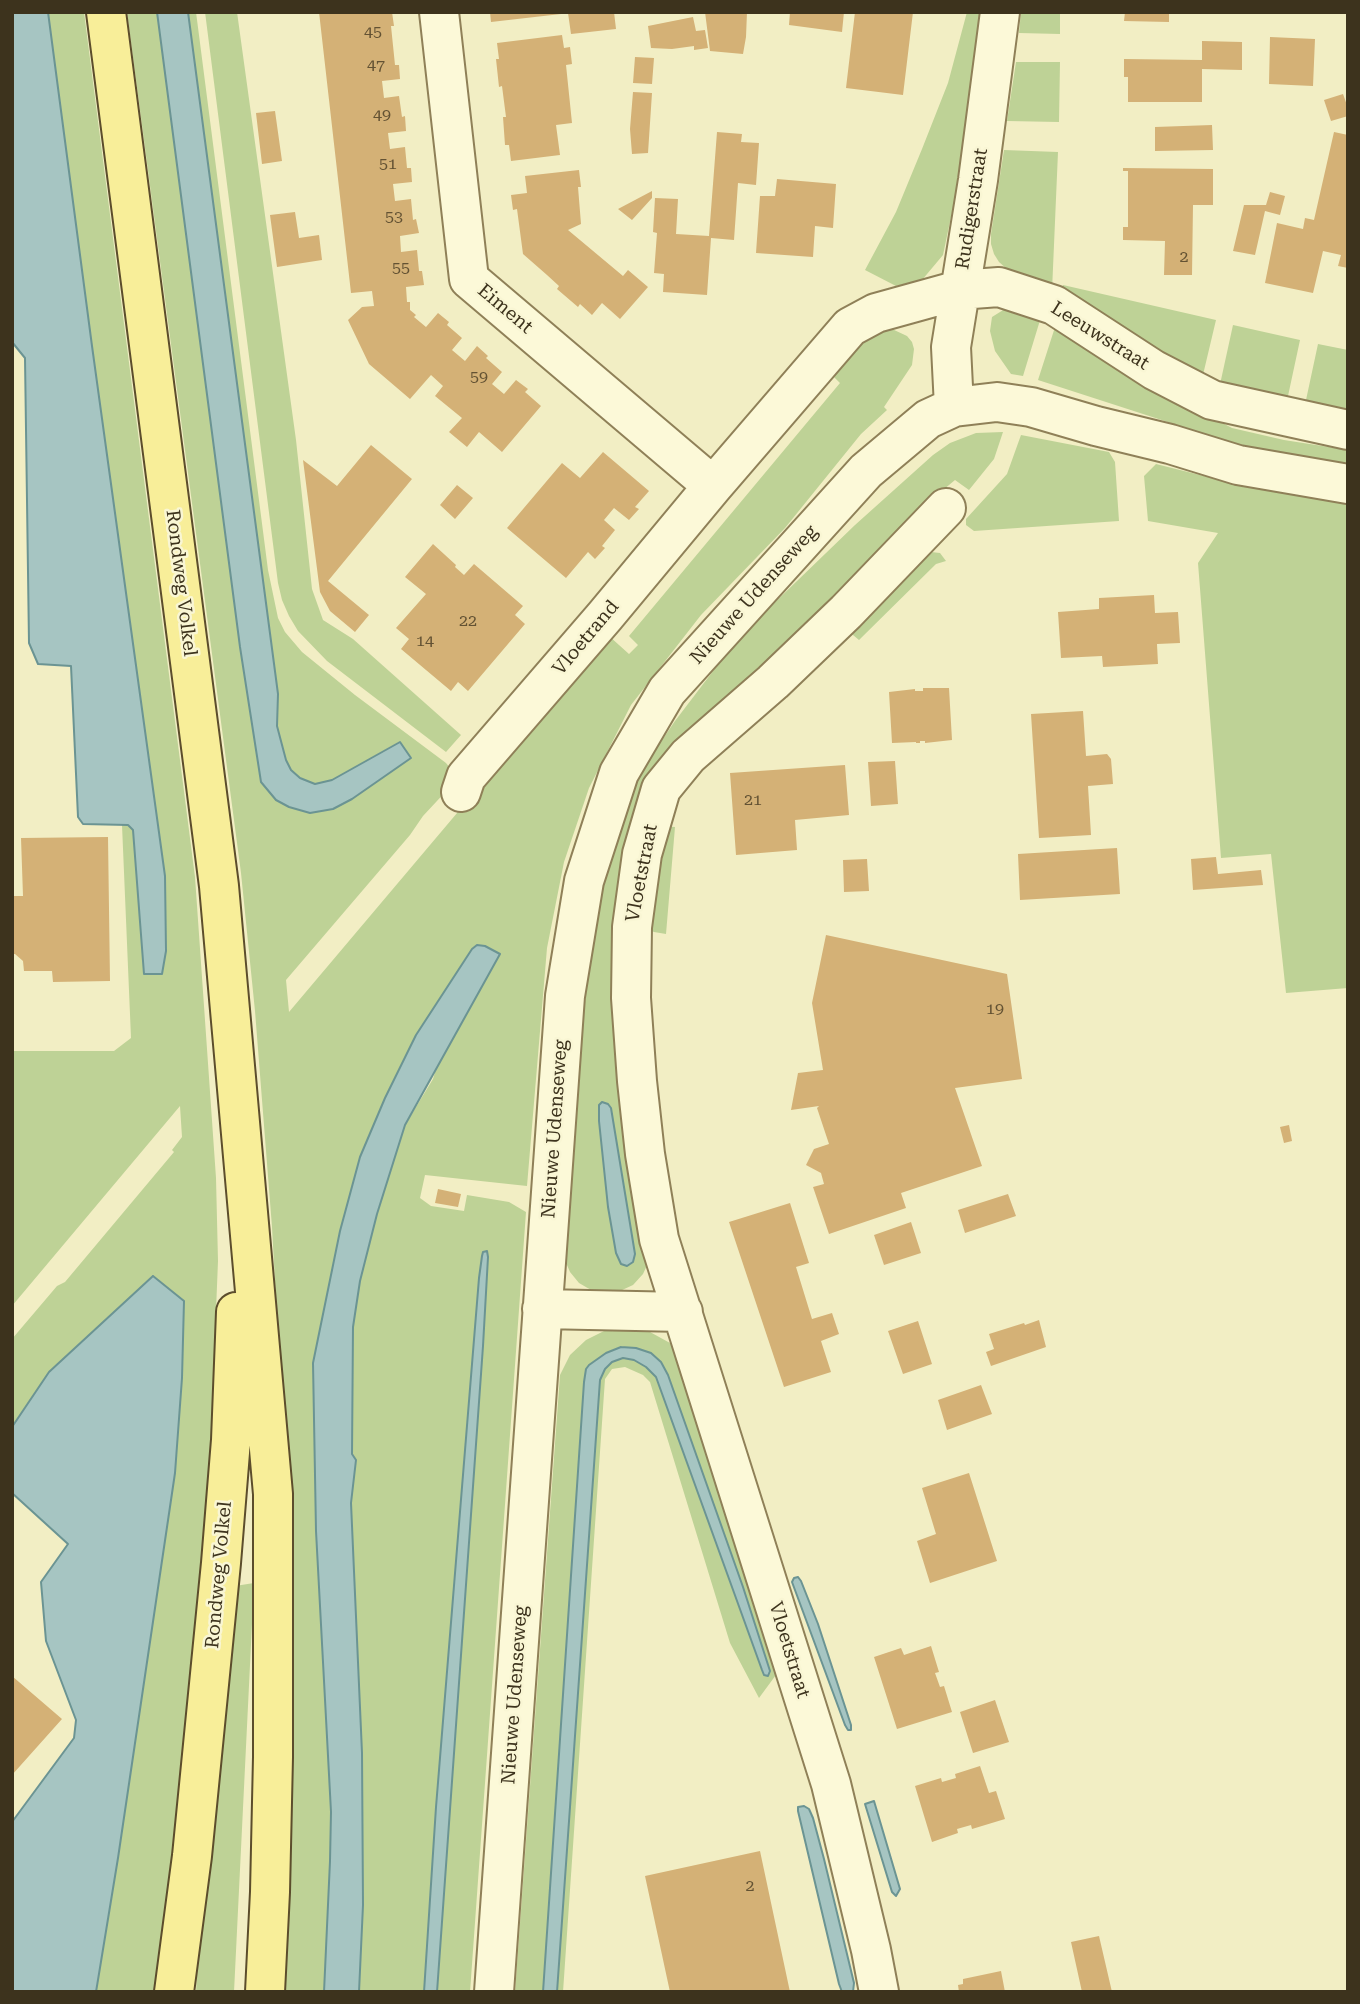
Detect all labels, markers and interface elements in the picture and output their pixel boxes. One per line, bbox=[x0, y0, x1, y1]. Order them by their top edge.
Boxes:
house number: 45 bbox=[364, 22, 382, 42]
house number: 47 bbox=[367, 55, 385, 75]
house number: 49 bbox=[373, 105, 391, 125]
street label: Rudigerstraat bbox=[951, 147, 993, 271]
house number: 51 bbox=[379, 154, 397, 174]
house number: 53 bbox=[385, 207, 403, 227]
house number: 2 bbox=[1180, 247, 1188, 267]
house number: 55 bbox=[392, 258, 410, 278]
street label: Eiment bbox=[473, 279, 537, 339]
street label: Leeuwstraat bbox=[1047, 297, 1153, 375]
house number: 59 bbox=[470, 367, 488, 387]
street label: Rondweg Volkel bbox=[161, 508, 201, 658]
street label: Nieuwe Udenseweg bbox=[686, 521, 822, 669]
street label: Vloetrand bbox=[548, 596, 624, 680]
house number: 22 bbox=[459, 611, 477, 631]
house number: 14 bbox=[416, 631, 434, 651]
house number: 21 bbox=[744, 790, 762, 810]
street label: Vloetstraat bbox=[621, 822, 663, 924]
house number: 19 bbox=[986, 999, 1004, 1019]
street label: Nieuwe Udenseweg bbox=[537, 1039, 573, 1219]
street label: Rondweg Volkel bbox=[201, 1500, 237, 1650]
street label: Vloetstraat bbox=[764, 1599, 814, 1701]
street label: Nieuwe Udenseweg bbox=[497, 1605, 533, 1785]
house number: 2 bbox=[746, 1876, 754, 1896]

